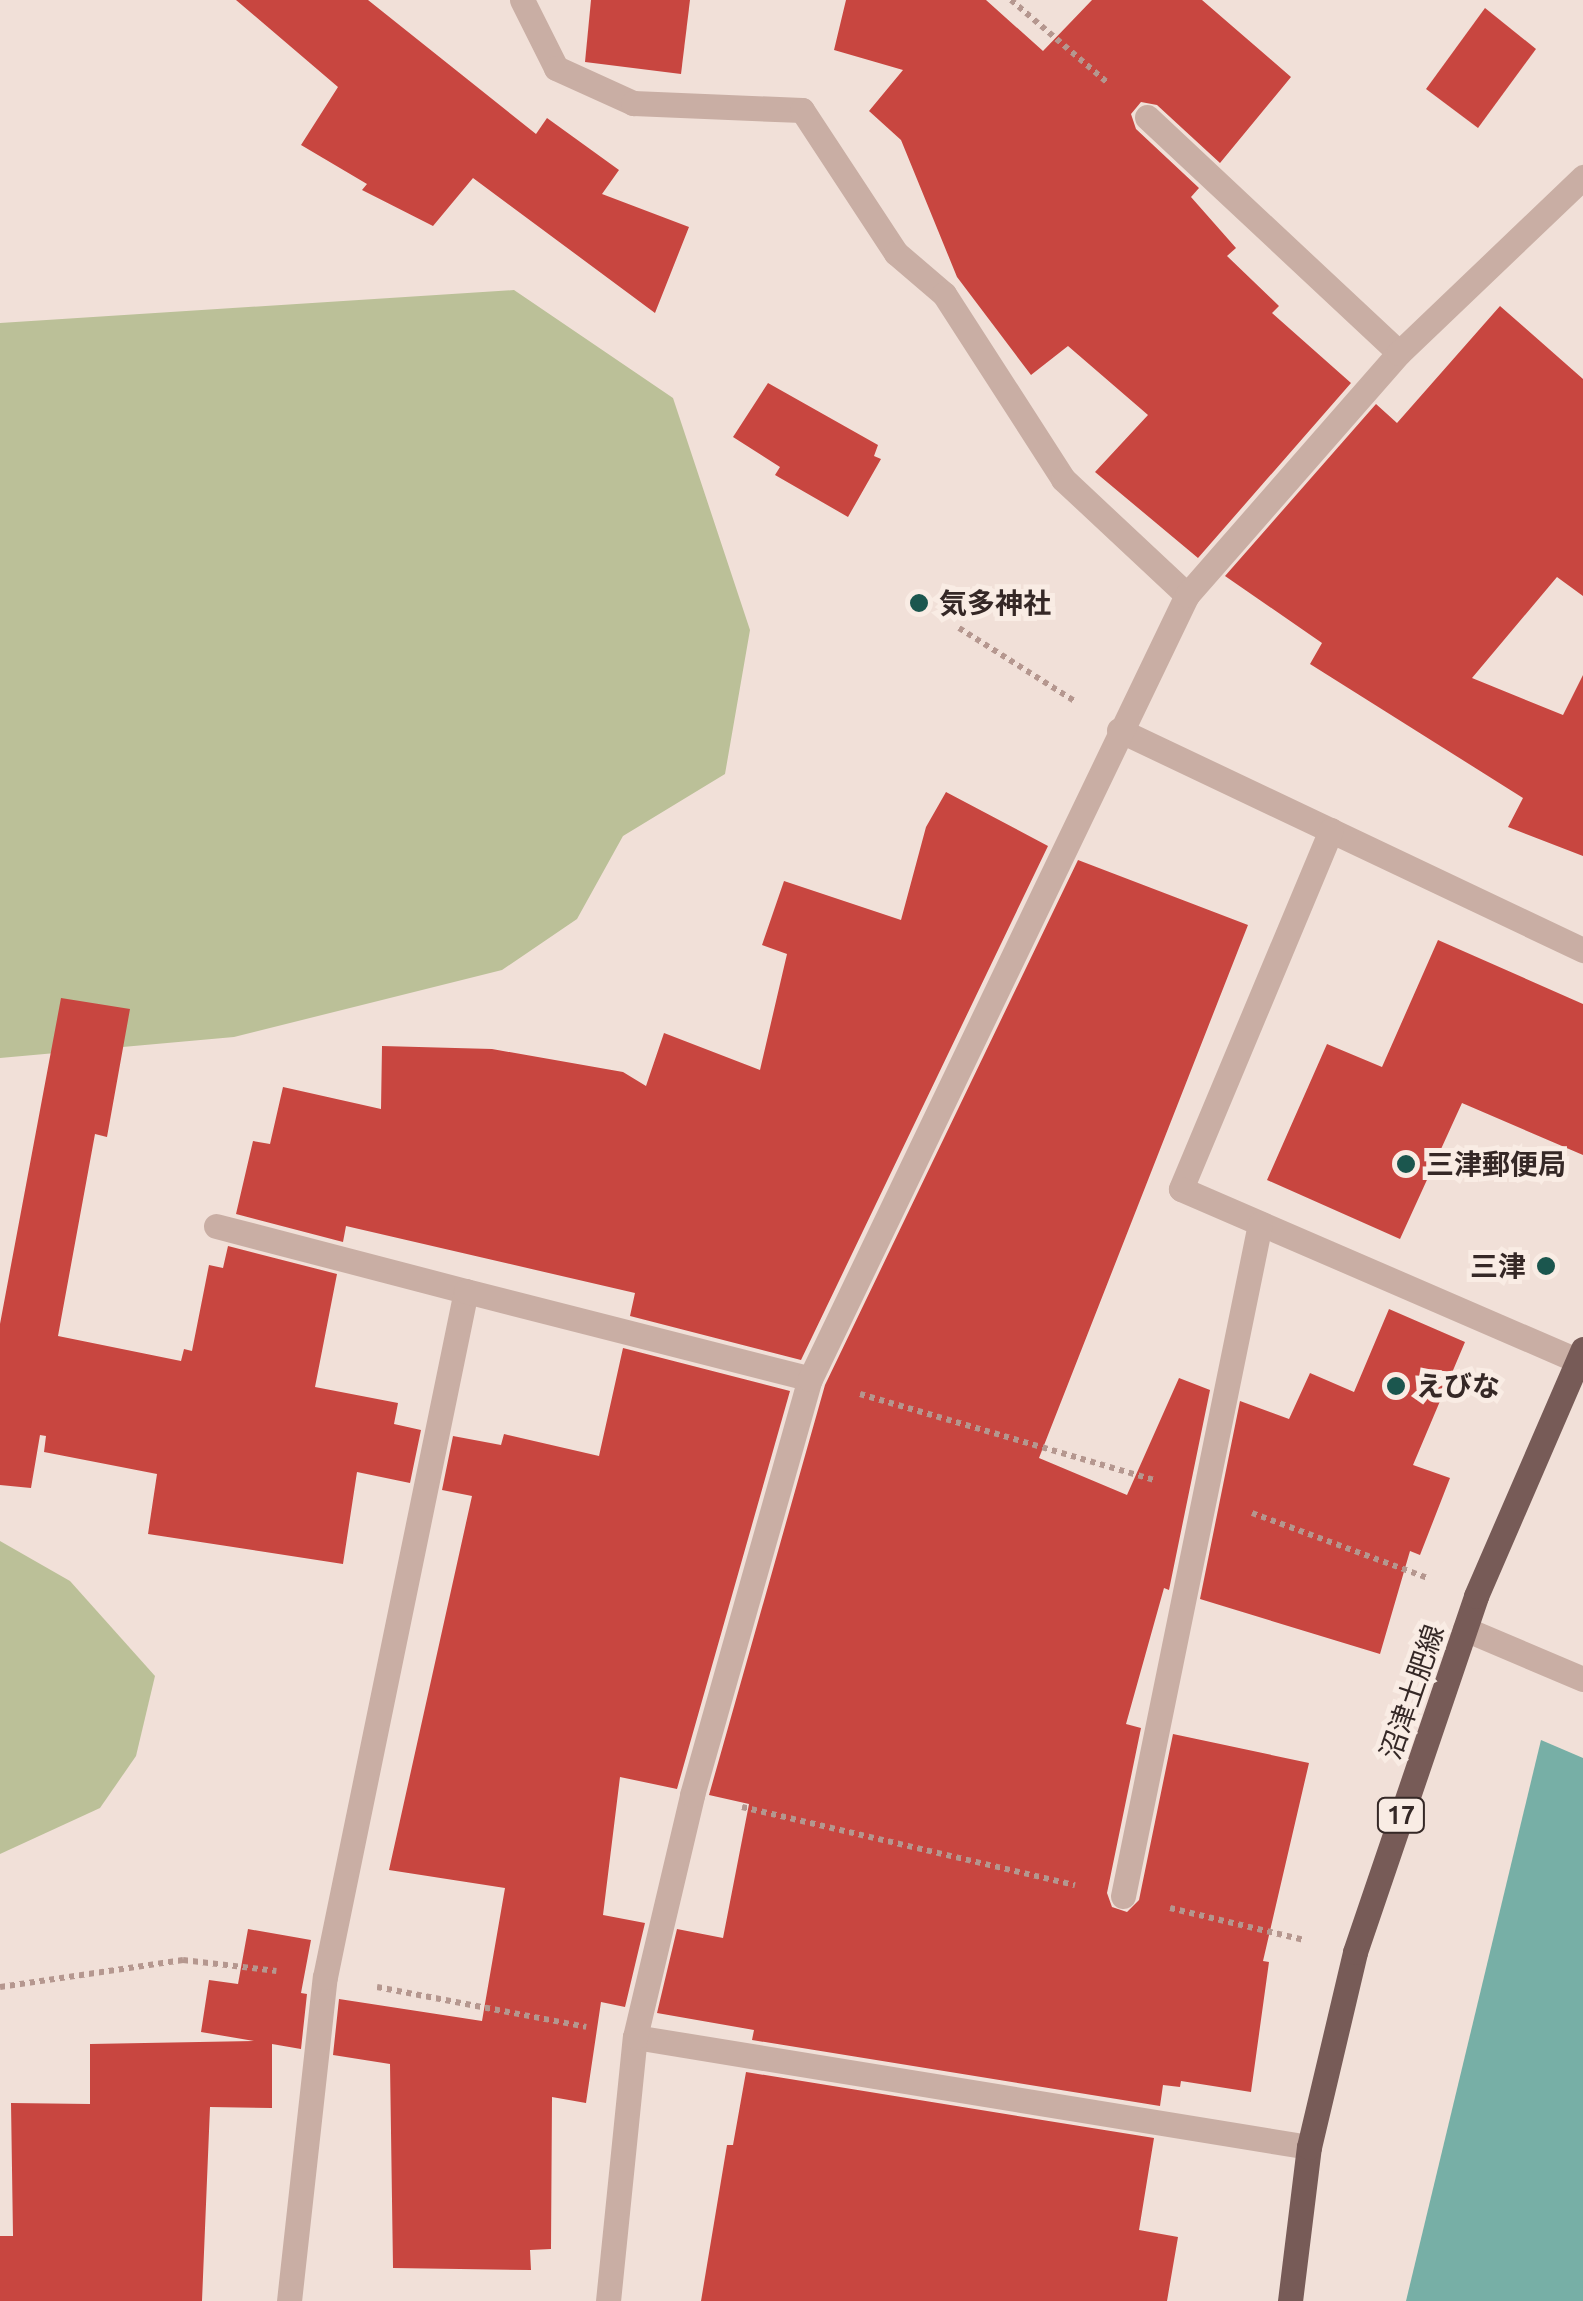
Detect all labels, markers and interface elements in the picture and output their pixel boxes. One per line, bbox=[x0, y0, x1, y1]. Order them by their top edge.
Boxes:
place label: 気多神社 bbox=[939, 586, 1051, 620]
marker: 気多神社 bbox=[908, 592, 930, 614]
place label: 三津郵便局 bbox=[1426, 1147, 1566, 1181]
marker: 三津郵便局 bbox=[1395, 1153, 1417, 1175]
place label: 三津 bbox=[1470, 1249, 1526, 1283]
marker: 三津 bbox=[1535, 1255, 1557, 1277]
place label: えびな bbox=[1416, 1369, 1500, 1403]
marker: えびな bbox=[1385, 1375, 1407, 1397]
street label: 沼津土肥線 bbox=[1373, 1620, 1451, 1764]
road number: 17 bbox=[1376, 1795, 1426, 1835]

